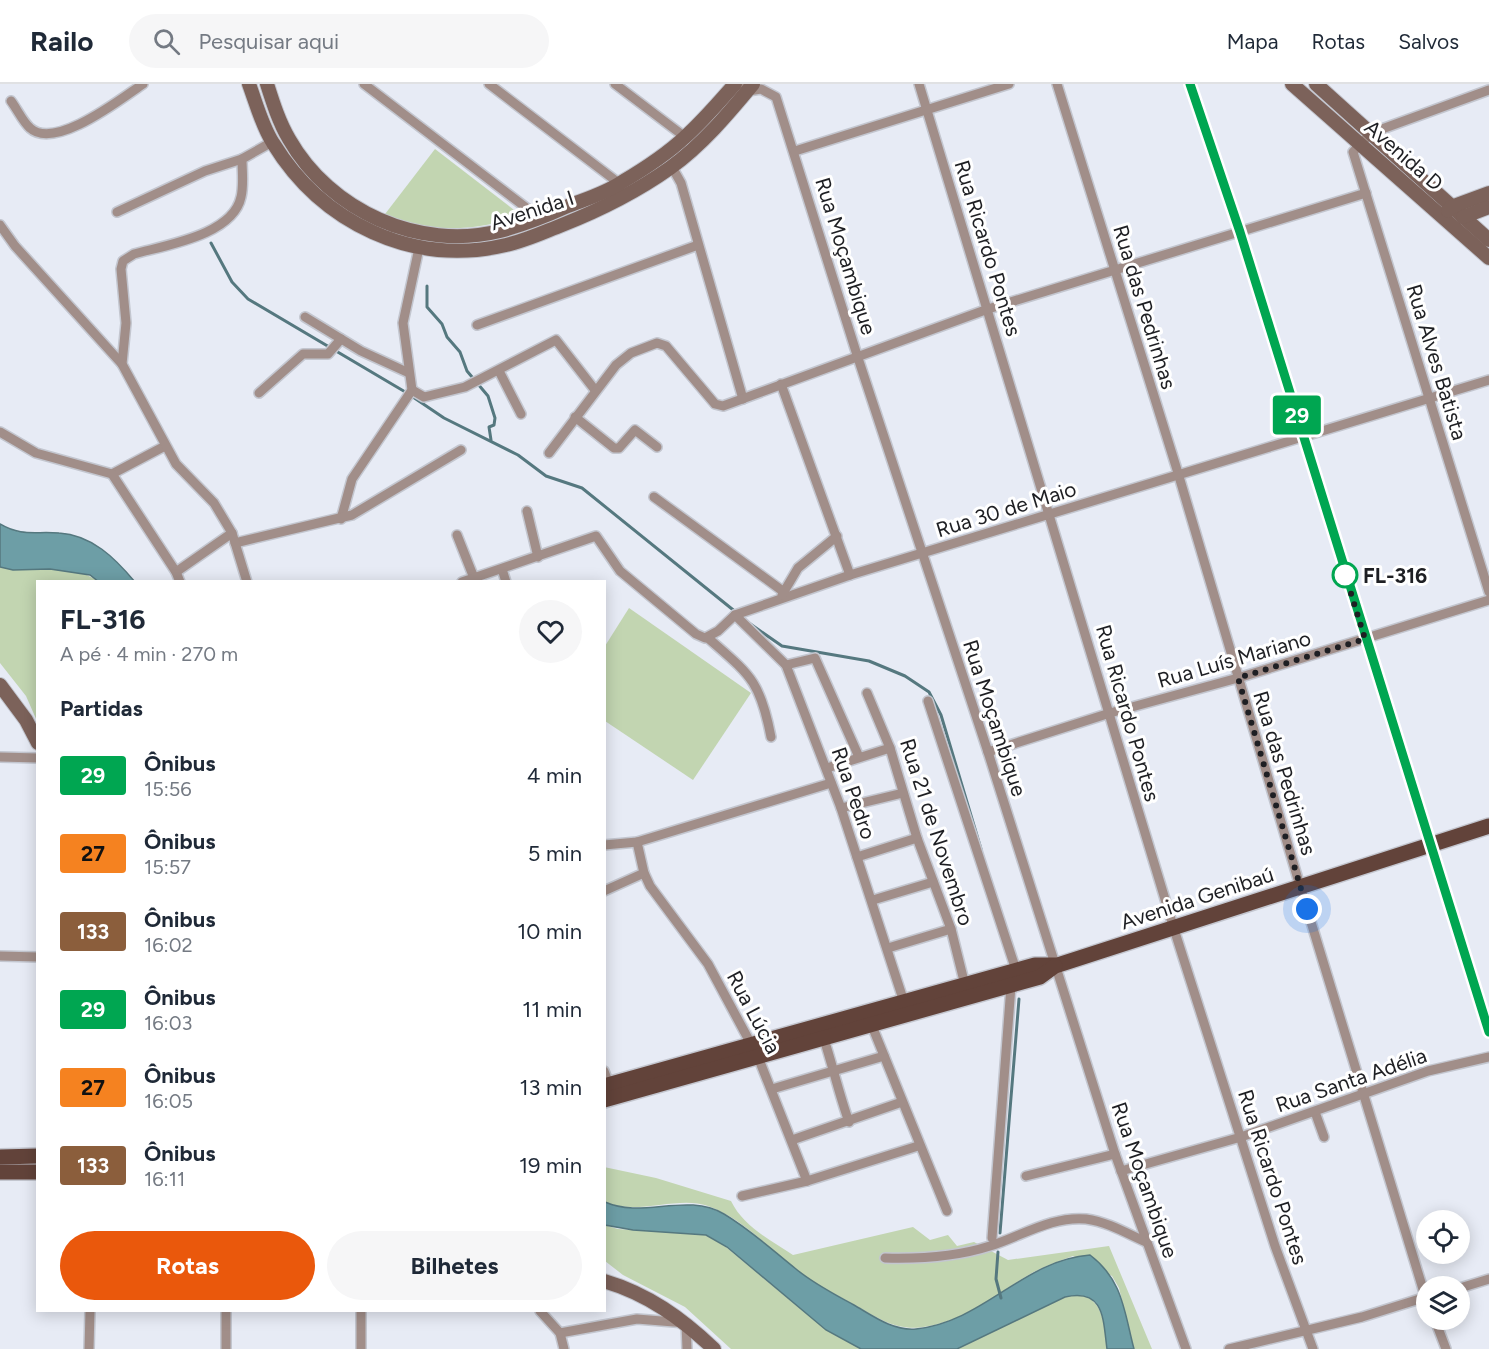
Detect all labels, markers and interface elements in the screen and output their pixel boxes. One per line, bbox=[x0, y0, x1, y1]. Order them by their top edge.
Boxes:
search box bbox=[129, 14, 549, 68]
text: Railo bbox=[30, 24, 93, 58]
icon: search bbox=[150, 25, 183, 58]
text: Pesquisar aqui bbox=[198, 28, 339, 55]
text: Mapa bbox=[1227, 29, 1278, 54]
text: Rotas bbox=[1311, 29, 1365, 54]
text: Salvos bbox=[1398, 29, 1459, 54]
street label: Avenida D bbox=[1360, 114, 1448, 196]
street label: Rua Ricardo Pontes bbox=[949, 157, 1027, 339]
street label: Rua Moçambique bbox=[810, 174, 882, 338]
street label: Avenida I bbox=[487, 185, 577, 235]
street label: Rua das Pedrinhas bbox=[1108, 222, 1182, 392]
street label: Rua Alves Batista bbox=[1401, 281, 1473, 443]
line badge: 29 bbox=[1270, 396, 1324, 434]
text: 29 bbox=[1285, 403, 1309, 428]
street label: Rua 30 de Maio bbox=[933, 476, 1079, 542]
marker: FL-316 bbox=[1332, 562, 1358, 588]
place label: FL-316 bbox=[1363, 563, 1427, 588]
button: heart bbox=[519, 600, 582, 663]
text: FL-316 bbox=[60, 602, 146, 636]
street label: Rua Ricardo Pontes bbox=[1091, 622, 1165, 804]
street label: Rua Luís Mariano bbox=[1154, 625, 1314, 693]
street label: Rua Moçambique bbox=[958, 637, 1032, 799]
text: A pé · 4 min · 270 m bbox=[60, 642, 238, 666]
street label: Rua das Pedrinhas bbox=[1248, 688, 1322, 858]
text: Partidas bbox=[60, 695, 143, 722]
street label: Rua 21 de Novembro bbox=[895, 735, 979, 929]
street label: Rua Pedro bbox=[827, 744, 881, 842]
text: Ônibus bbox=[144, 750, 215, 777]
text: 4 min bbox=[527, 762, 582, 789]
text: 29 bbox=[81, 763, 105, 788]
text: 15:56 bbox=[144, 777, 192, 801]
text: Ônibus bbox=[144, 828, 215, 855]
text: 5 min bbox=[528, 840, 582, 867]
text: 27 bbox=[81, 841, 105, 866]
text: 15:57 bbox=[144, 855, 191, 879]
street label: Avenida Genibaú bbox=[1117, 861, 1277, 935]
your location bbox=[1292, 894, 1322, 924]
text: Ônibus bbox=[144, 906, 215, 933]
text: 10 min bbox=[517, 918, 582, 945]
text: 133 bbox=[77, 919, 109, 944]
text: 16:02 bbox=[144, 933, 193, 957]
street label: Rua Lúcia bbox=[722, 966, 786, 1058]
text: Ônibus bbox=[144, 984, 215, 1011]
text: 11 min bbox=[522, 996, 582, 1023]
text: 29 bbox=[81, 997, 105, 1022]
text: 16:03 bbox=[144, 1011, 192, 1035]
street label: Rua Santa Adélia bbox=[1272, 1042, 1430, 1118]
text: Ônibus bbox=[144, 1062, 215, 1089]
text: 13 min bbox=[519, 1074, 582, 1101]
text: 27 bbox=[81, 1075, 105, 1100]
street label: Rua Ricardo Pontes bbox=[1233, 1086, 1313, 1268]
text: 16:05 bbox=[144, 1089, 193, 1113]
street label: Rua Moçambique bbox=[1107, 1099, 1183, 1261]
text: Ônibus bbox=[144, 1140, 215, 1167]
text: 19 min bbox=[519, 1152, 582, 1179]
text: 133 bbox=[77, 1153, 109, 1178]
text: 16:11 bbox=[144, 1167, 185, 1191]
map controls bbox=[1416, 1210, 1470, 1330]
button: locate bbox=[1416, 1210, 1470, 1264]
button: Rotas bbox=[60, 1231, 315, 1300]
button: Bilhetes bbox=[327, 1231, 582, 1300]
button: layers bbox=[1416, 1276, 1470, 1330]

